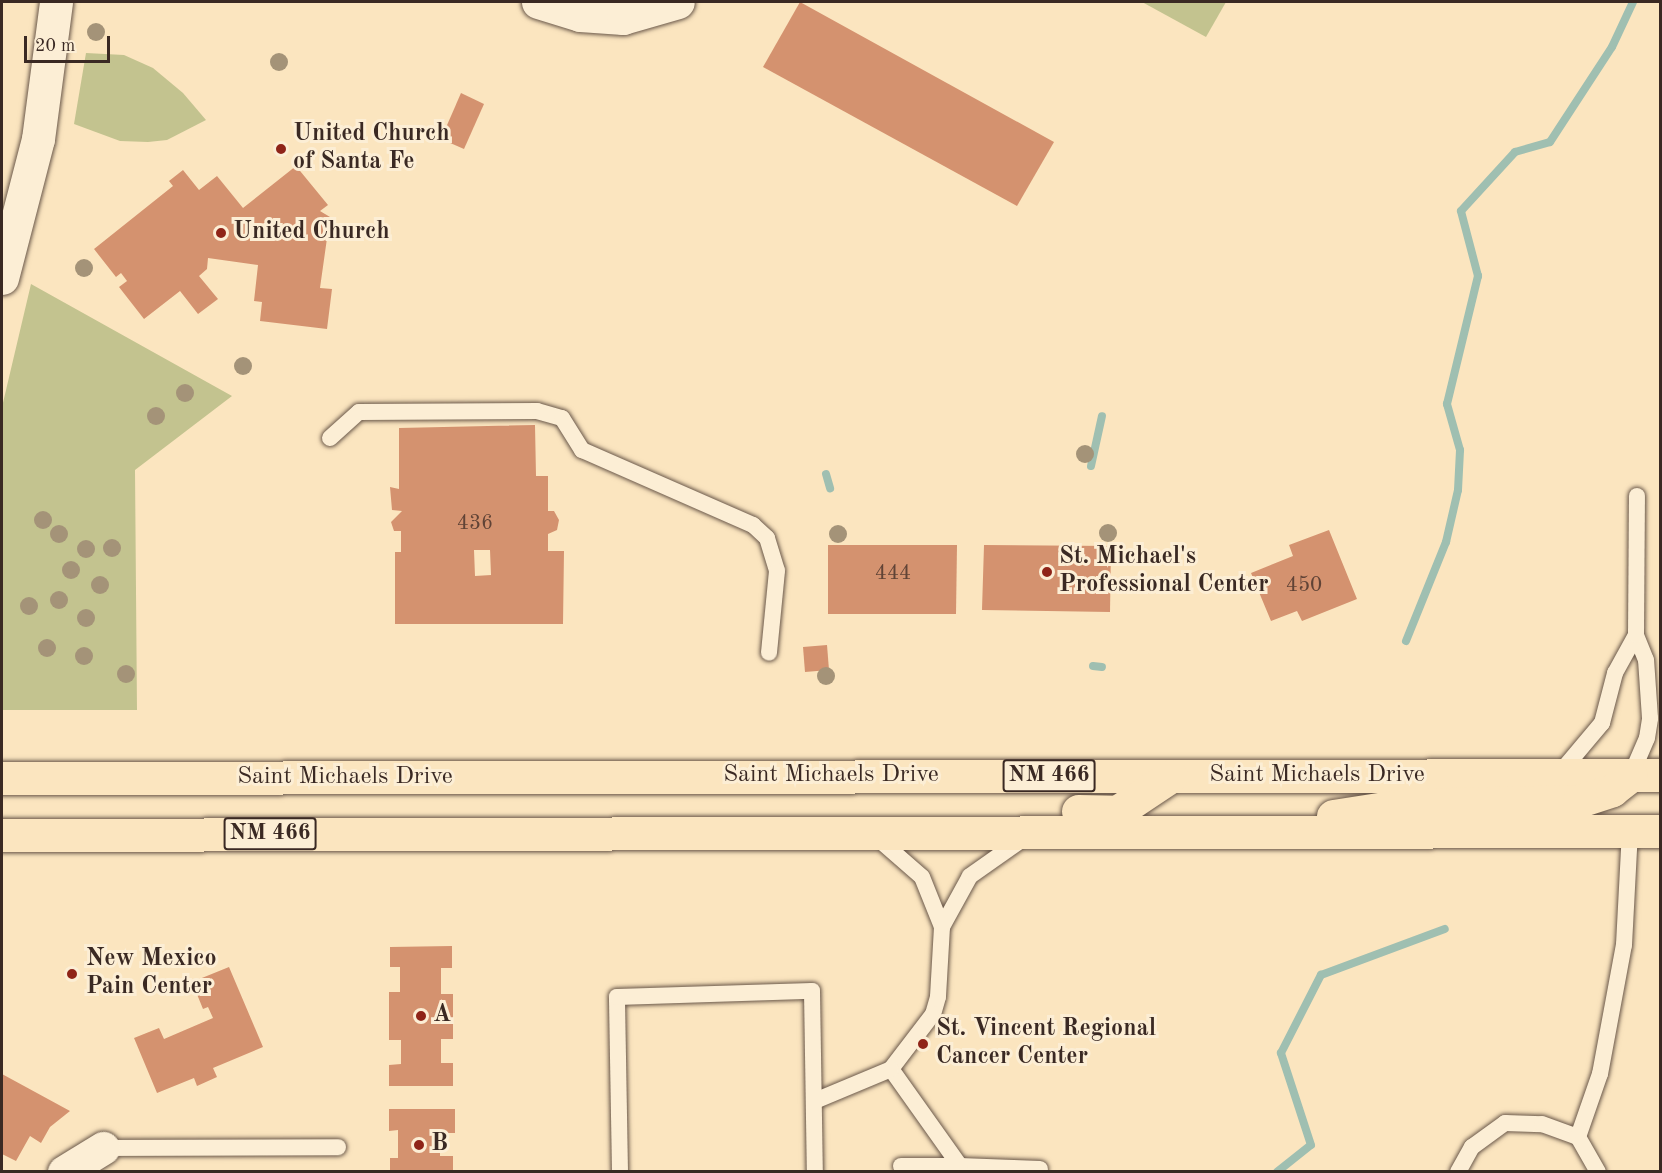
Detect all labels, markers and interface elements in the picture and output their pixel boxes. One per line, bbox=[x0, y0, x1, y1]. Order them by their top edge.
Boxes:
scale bar bbox=[27, 24, 112, 62]
text: 20 m bbox=[35, 37, 75, 55]
place label: United Church of Santa Fe bbox=[293, 121, 450, 177]
marker: United Church of Santa Fe bbox=[274, 142, 288, 156]
place label: United Church bbox=[233, 219, 390, 247]
marker: United Church bbox=[214, 226, 228, 240]
house number: 436 bbox=[457, 511, 493, 537]
place label: St. Michael's Professional Center bbox=[1059, 544, 1269, 600]
house number: 444 bbox=[875, 561, 911, 587]
marker: St. Michael's Professional Center bbox=[1040, 565, 1054, 579]
house number: 450 bbox=[1286, 573, 1322, 599]
road number: NM 466 bbox=[1002, 757, 1096, 795]
street label: Saint Michaels Drive bbox=[723, 762, 939, 790]
street label: Saint Michaels Drive bbox=[1209, 762, 1425, 790]
street label: Saint Michaels Drive bbox=[237, 764, 453, 792]
road number: NM 466 bbox=[224, 815, 316, 853]
place label: New Mexico Pain Center bbox=[86, 946, 217, 1002]
marker: New Mexico Pain Center bbox=[63, 965, 81, 983]
place label: A bbox=[433, 1002, 451, 1030]
marker: A bbox=[414, 1009, 428, 1023]
place label: St. Vincent Regional Cancer Center bbox=[936, 1016, 1156, 1072]
marker: St. Vincent Regional Cancer Center bbox=[914, 1035, 932, 1053]
place label: B bbox=[431, 1131, 448, 1159]
marker: B bbox=[412, 1138, 426, 1152]

